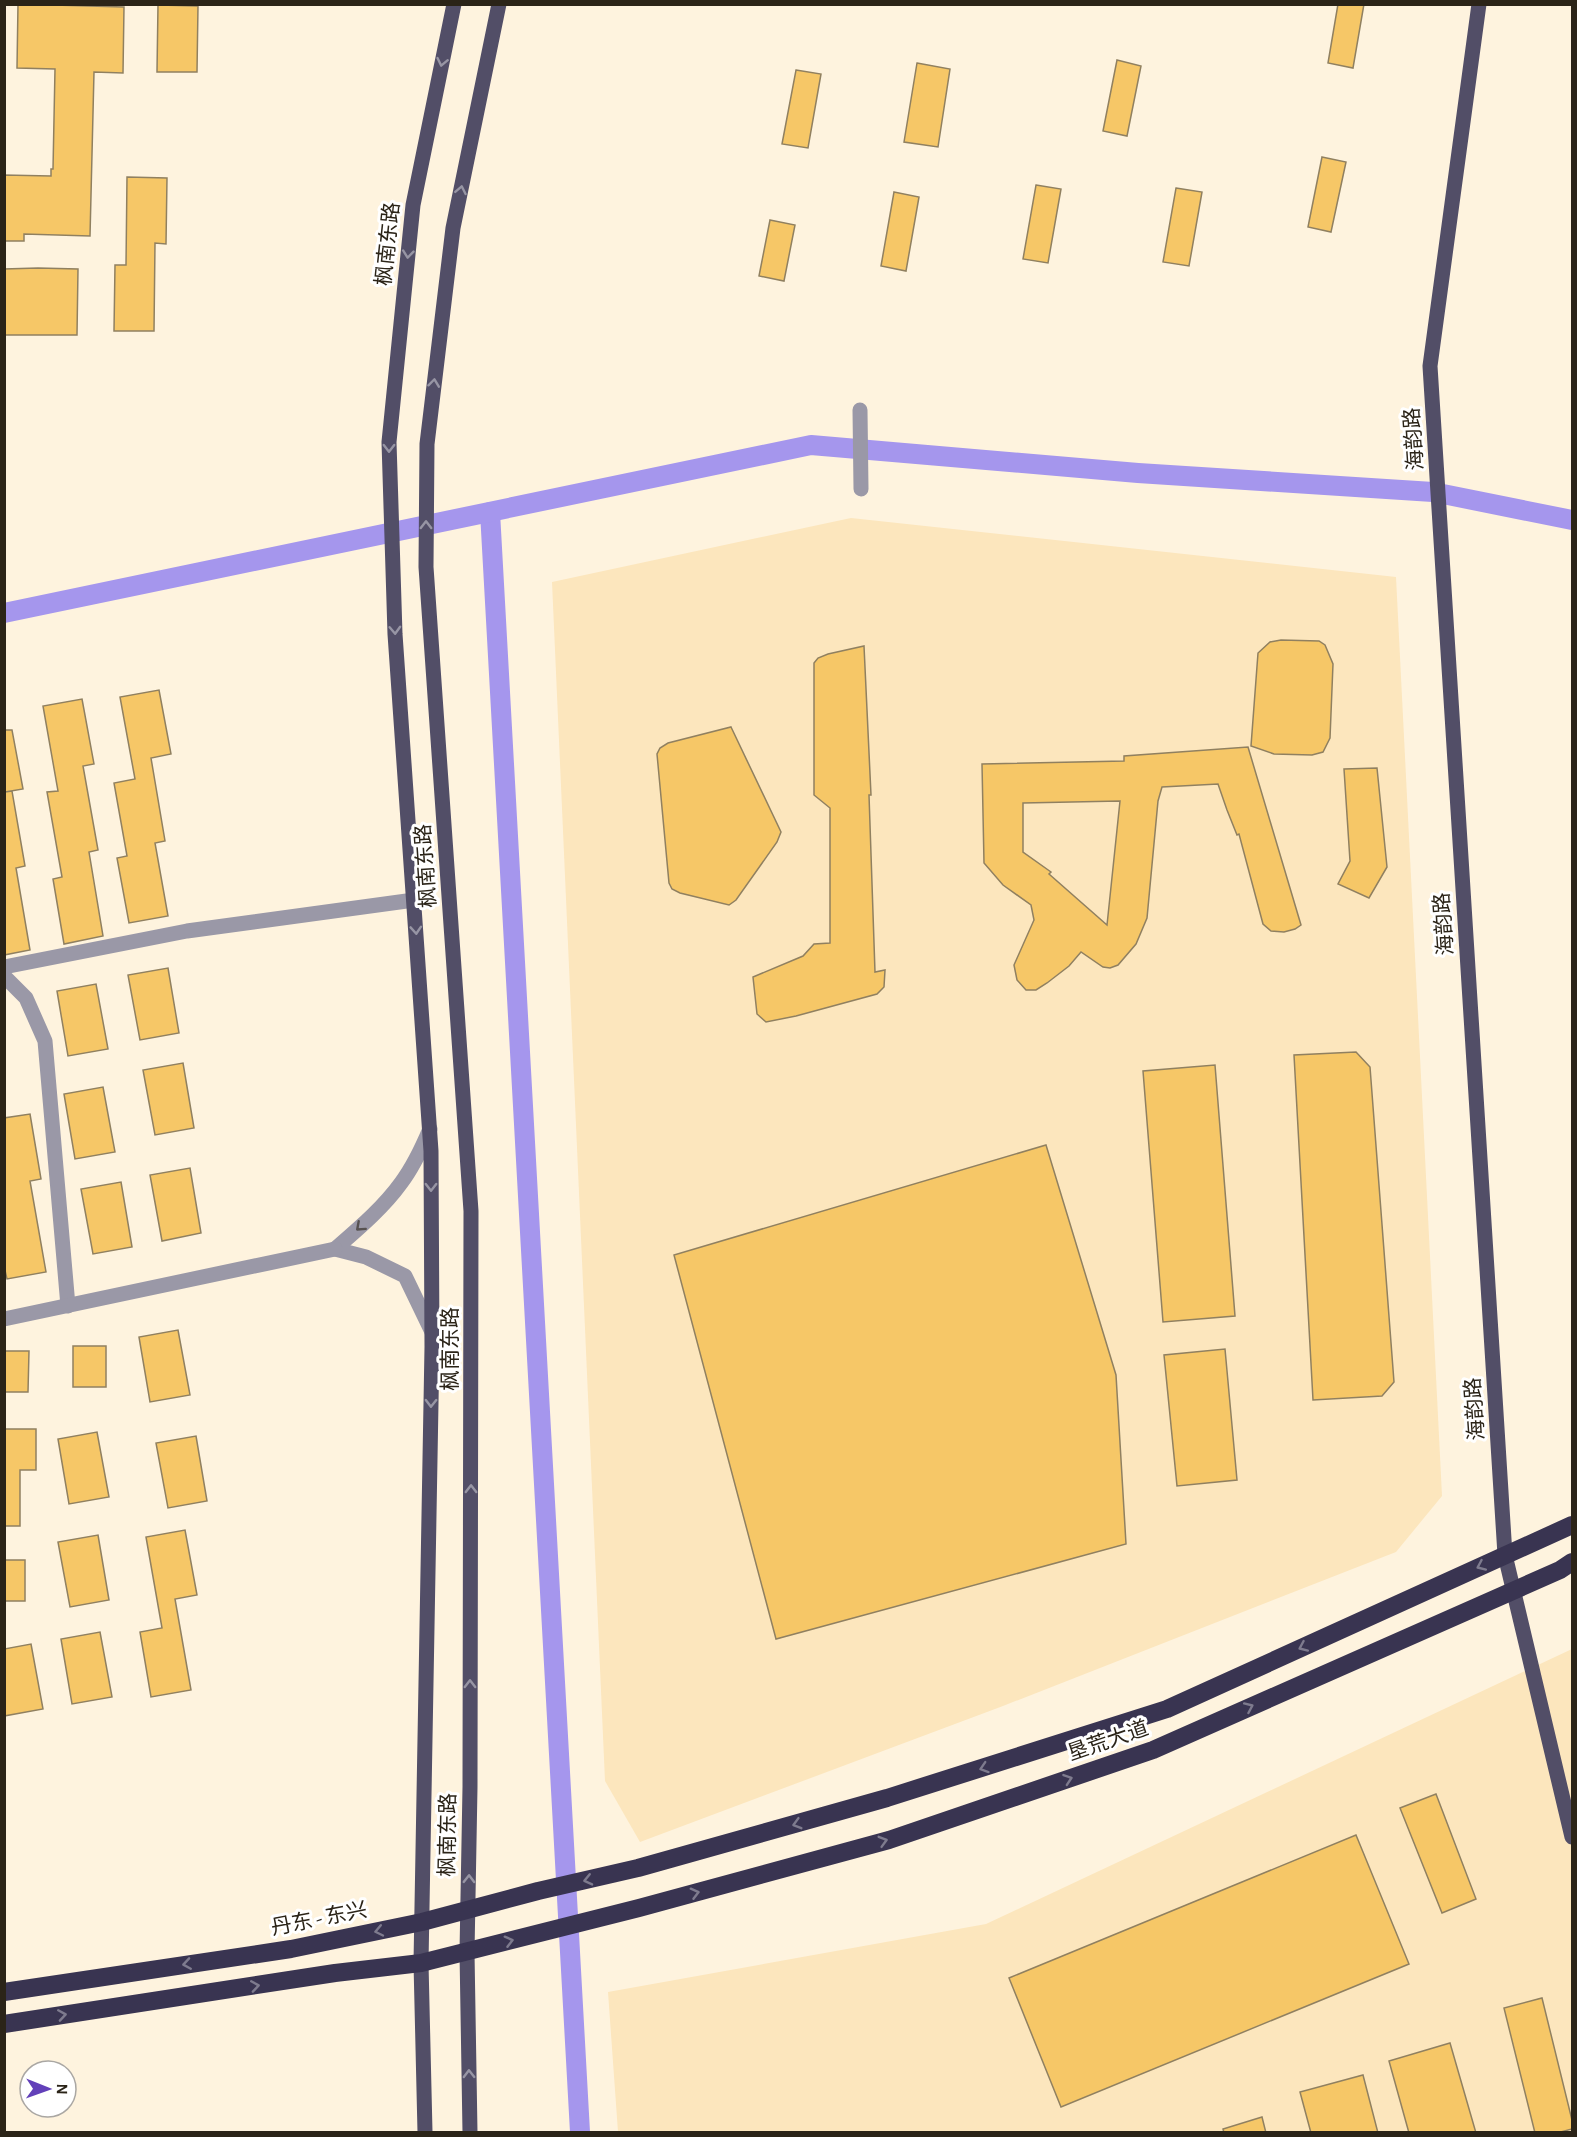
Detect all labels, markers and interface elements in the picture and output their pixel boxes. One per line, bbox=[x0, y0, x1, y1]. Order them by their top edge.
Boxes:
one-way arrow bbox=[436, 57, 449, 67]
one-way arrow bbox=[454, 185, 467, 195]
street label: 枫南东路 bbox=[372, 201, 403, 287]
one-way arrow bbox=[402, 249, 415, 258]
one-way arrow bbox=[428, 378, 440, 387]
street label: 海韵路 bbox=[1400, 407, 1427, 471]
one-way arrow bbox=[383, 443, 395, 452]
one-way arrow bbox=[420, 521, 432, 530]
one-way arrow bbox=[388, 626, 401, 635]
street label: 枫南东路 bbox=[412, 823, 439, 909]
street label: 海韵路 bbox=[1430, 892, 1457, 956]
one-way arrow bbox=[409, 925, 422, 934]
one-way arrow bbox=[425, 1183, 437, 1192]
one-way arrow bbox=[356, 1220, 367, 1231]
street label: 枫南东路 bbox=[439, 1307, 461, 1391]
street label: 海韵路 bbox=[1461, 1377, 1488, 1441]
one-way arrow bbox=[424, 1398, 437, 1407]
one-way arrow bbox=[465, 1485, 477, 1494]
one-way arrow bbox=[1476, 1559, 1487, 1571]
one-way arrow bbox=[1299, 1640, 1310, 1652]
one-way arrow bbox=[464, 1680, 476, 1689]
one-way arrow bbox=[1243, 1702, 1254, 1714]
street label: 垦荒大道 bbox=[1065, 1716, 1151, 1765]
one-way arrow bbox=[979, 1760, 990, 1773]
one-way arrow bbox=[1062, 1773, 1073, 1786]
street label: 枫南东路 bbox=[436, 1793, 459, 1877]
one-way arrow bbox=[792, 1816, 802, 1829]
one-way arrow bbox=[877, 1836, 888, 1848]
one-way arrow bbox=[583, 1872, 593, 1885]
one-way arrow bbox=[463, 1875, 475, 1884]
one-way arrow bbox=[690, 1887, 700, 1900]
street label: 丹东 - 东兴 bbox=[269, 1898, 369, 1939]
one-way arrow bbox=[374, 1923, 384, 1936]
one-way arrow bbox=[504, 1935, 514, 1948]
one-way arrow bbox=[183, 1958, 192, 1970]
one-way arrow bbox=[250, 1980, 260, 1992]
one-way arrow bbox=[58, 2010, 67, 2022]
north arrow bbox=[18, 2059, 78, 2119]
one-way arrow bbox=[463, 2070, 475, 2079]
text: N bbox=[54, 2084, 70, 2095]

